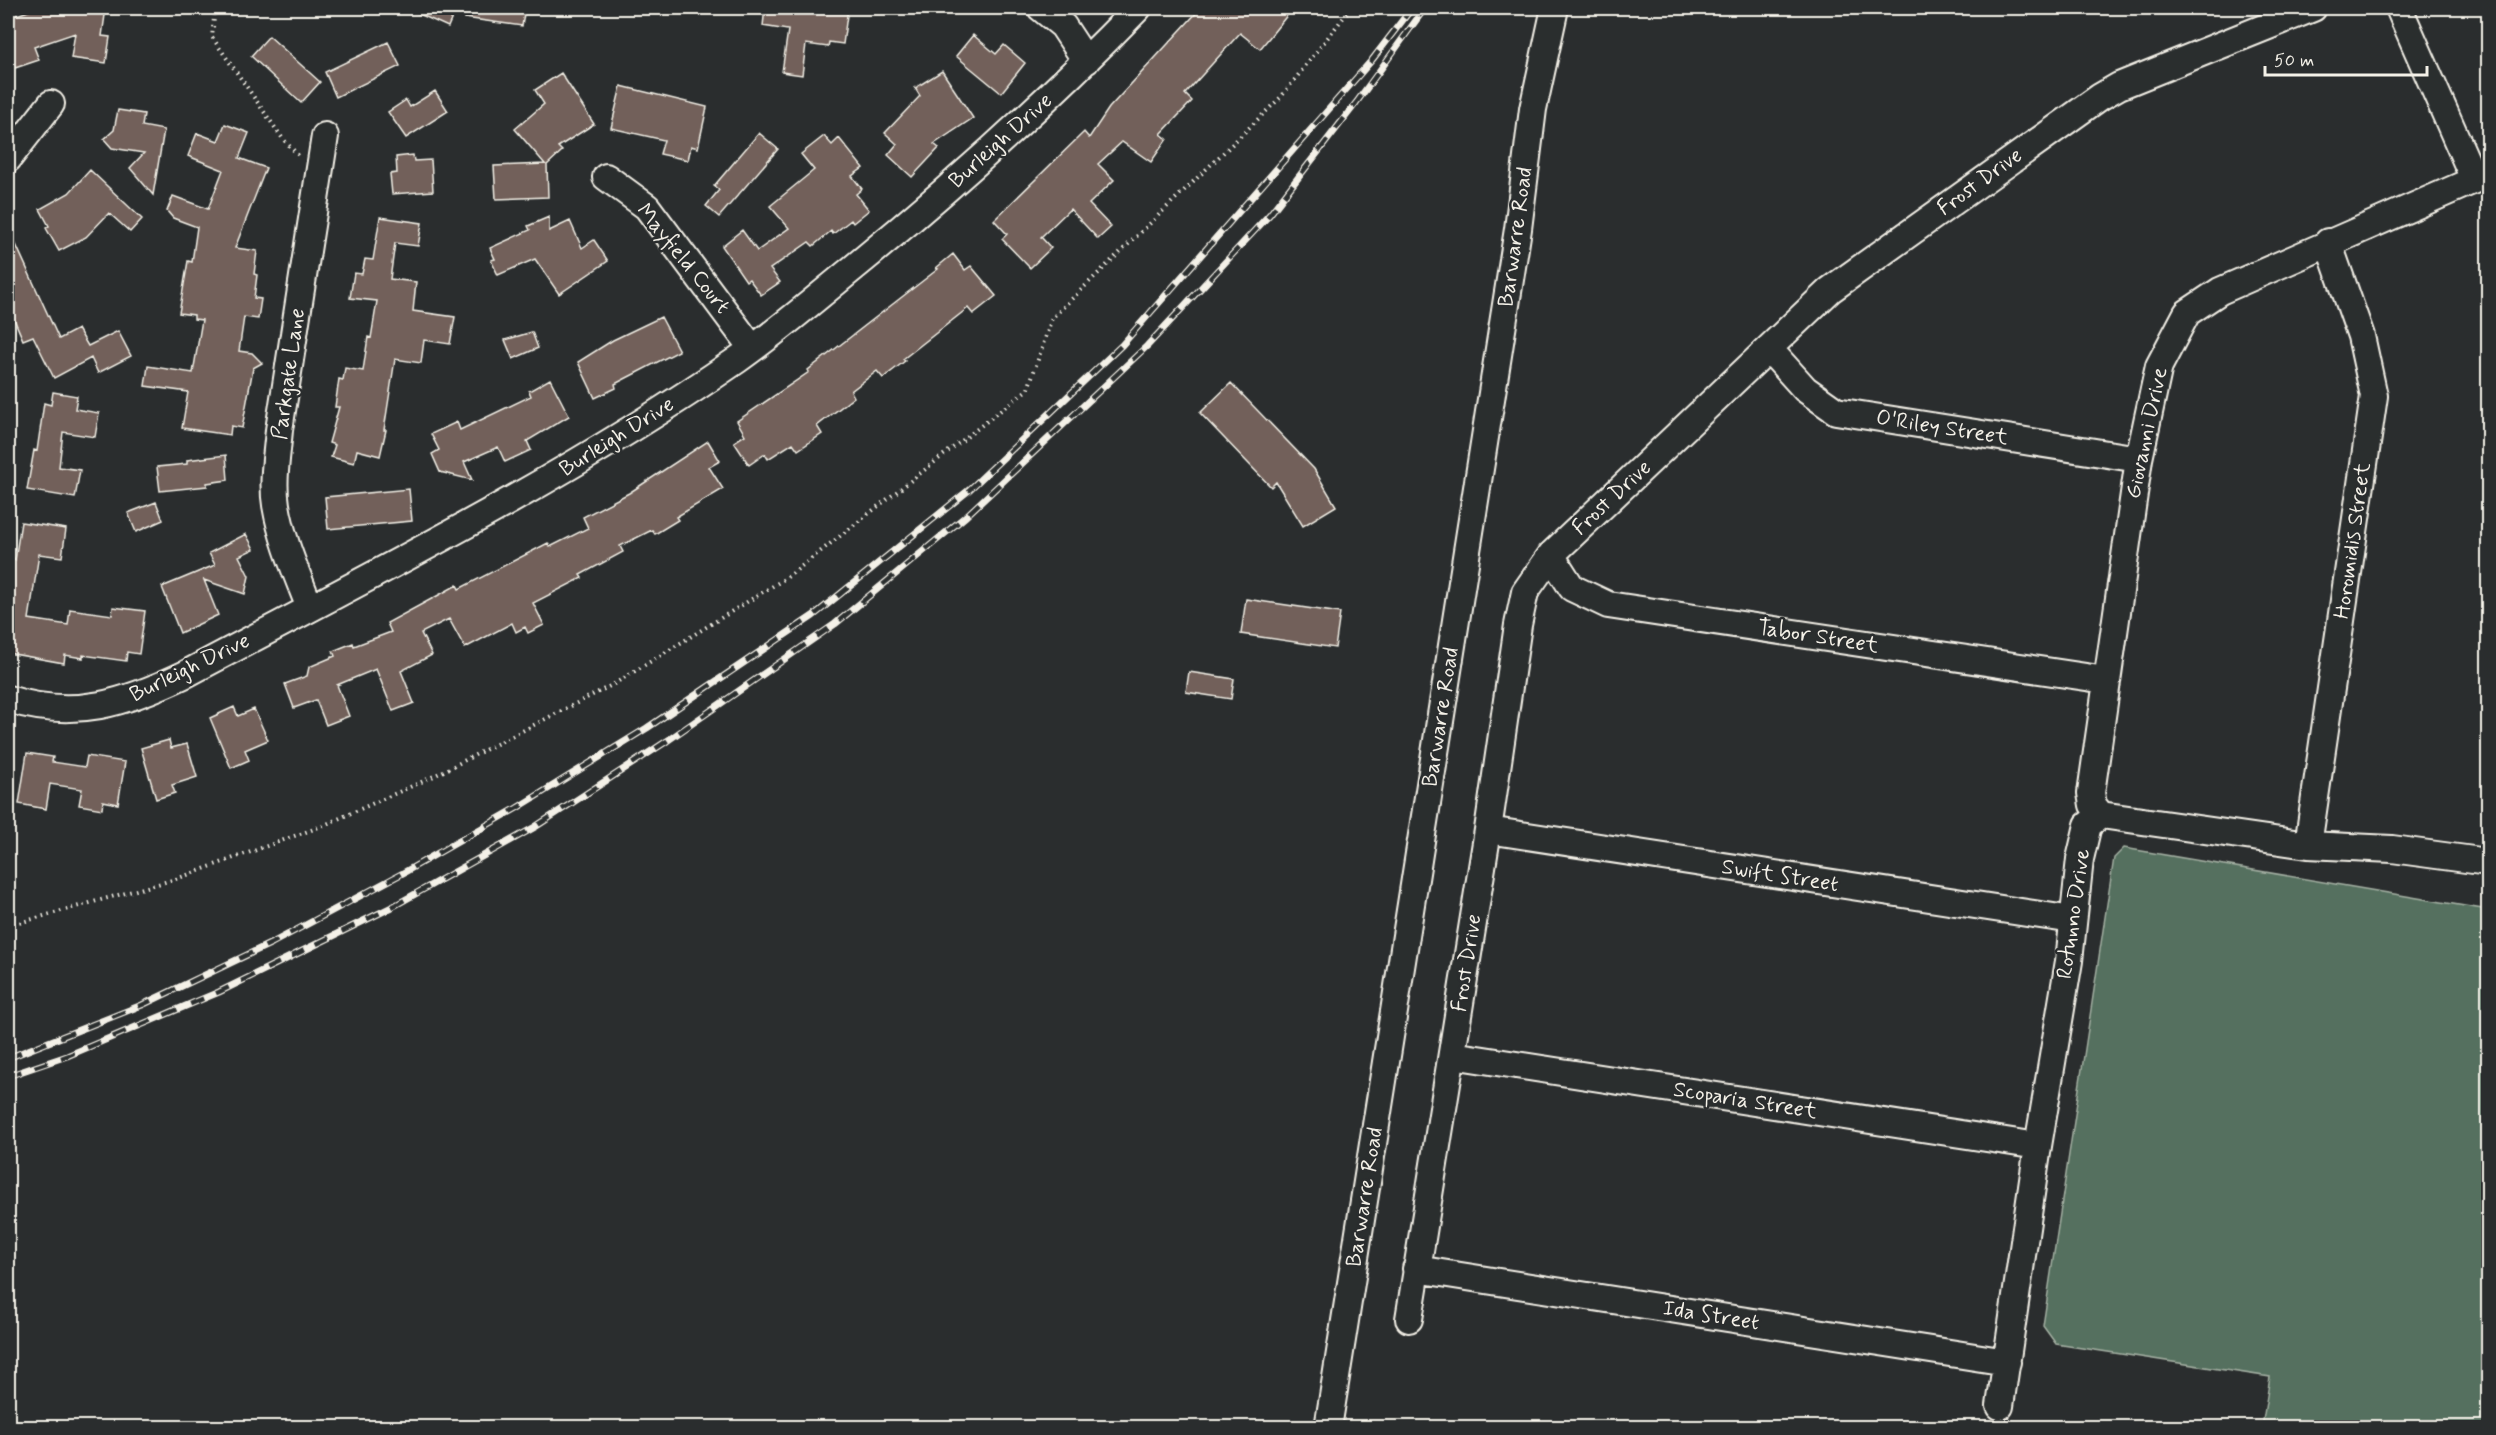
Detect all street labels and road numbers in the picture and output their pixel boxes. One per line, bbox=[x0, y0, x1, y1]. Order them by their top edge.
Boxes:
street label: Burleigh Drive bbox=[943, 87, 1059, 196]
street label: Frost Drive bbox=[1932, 142, 2028, 222]
street label: Barwarre Road bbox=[1492, 165, 1540, 309]
street label: Mayfield Court bbox=[630, 198, 736, 320]
street label: Parkgate Lane bbox=[266, 306, 313, 442]
street label: Giovanni Drive bbox=[2119, 365, 2175, 501]
street label: Burleigh Drive bbox=[554, 391, 680, 484]
street label: O'Riley Street bbox=[1874, 404, 2010, 452]
street label: Frost Drive bbox=[1566, 454, 1658, 542]
street label: Horomidis Street bbox=[2328, 461, 2378, 621]
street label: Tabor Street bbox=[1756, 614, 1881, 660]
street label: Burleigh Drive bbox=[125, 627, 255, 710]
street label: Barwarre Road bbox=[1416, 645, 1466, 789]
street label: Rotunno Drive bbox=[2051, 847, 2097, 981]
street label: Swift Street bbox=[1719, 853, 1841, 899]
street label: Frost Drive bbox=[1445, 912, 1489, 1014]
street label: Scoparia Street bbox=[1671, 1076, 1819, 1126]
street label: Barwarre Road bbox=[1340, 1125, 1390, 1269]
street label: Ida Street bbox=[1661, 1295, 1761, 1337]

